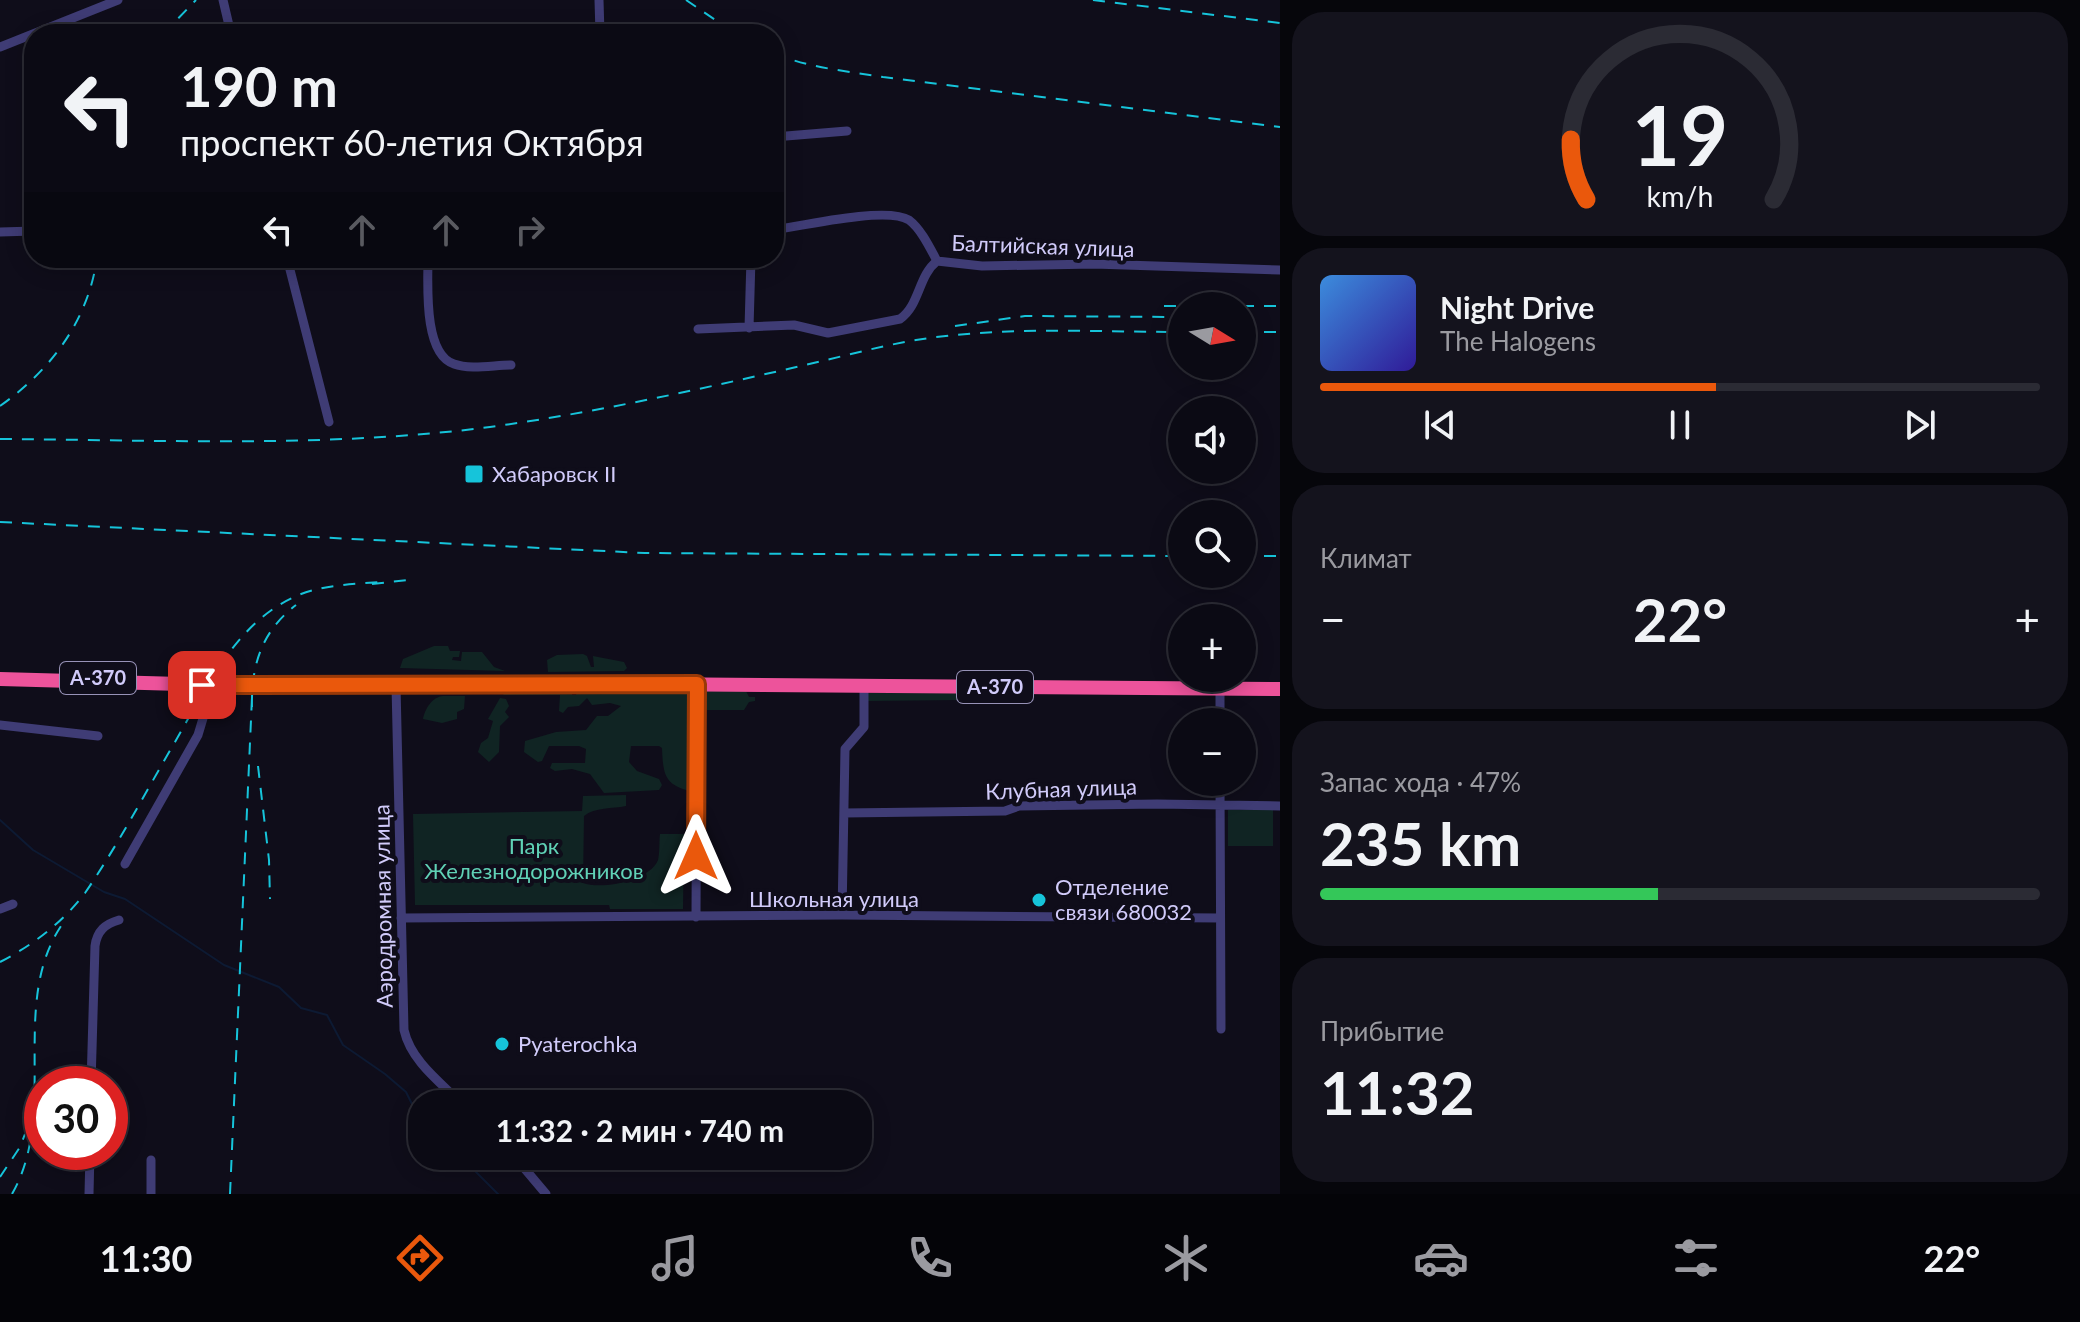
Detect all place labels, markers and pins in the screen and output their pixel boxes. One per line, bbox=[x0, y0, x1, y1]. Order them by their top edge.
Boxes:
place label: Хабаровск II bbox=[492, 460, 616, 487]
marker: Хабаровск II bbox=[463, 463, 485, 485]
pin bbox=[168, 651, 236, 719]
place label: Отделение связи 680032 bbox=[1055, 873, 1192, 925]
marker: Отделение связи 680032 bbox=[1030, 891, 1048, 909]
place label: Pyaterochka bbox=[518, 1030, 638, 1057]
marker: Pyaterochka bbox=[493, 1035, 511, 1053]

